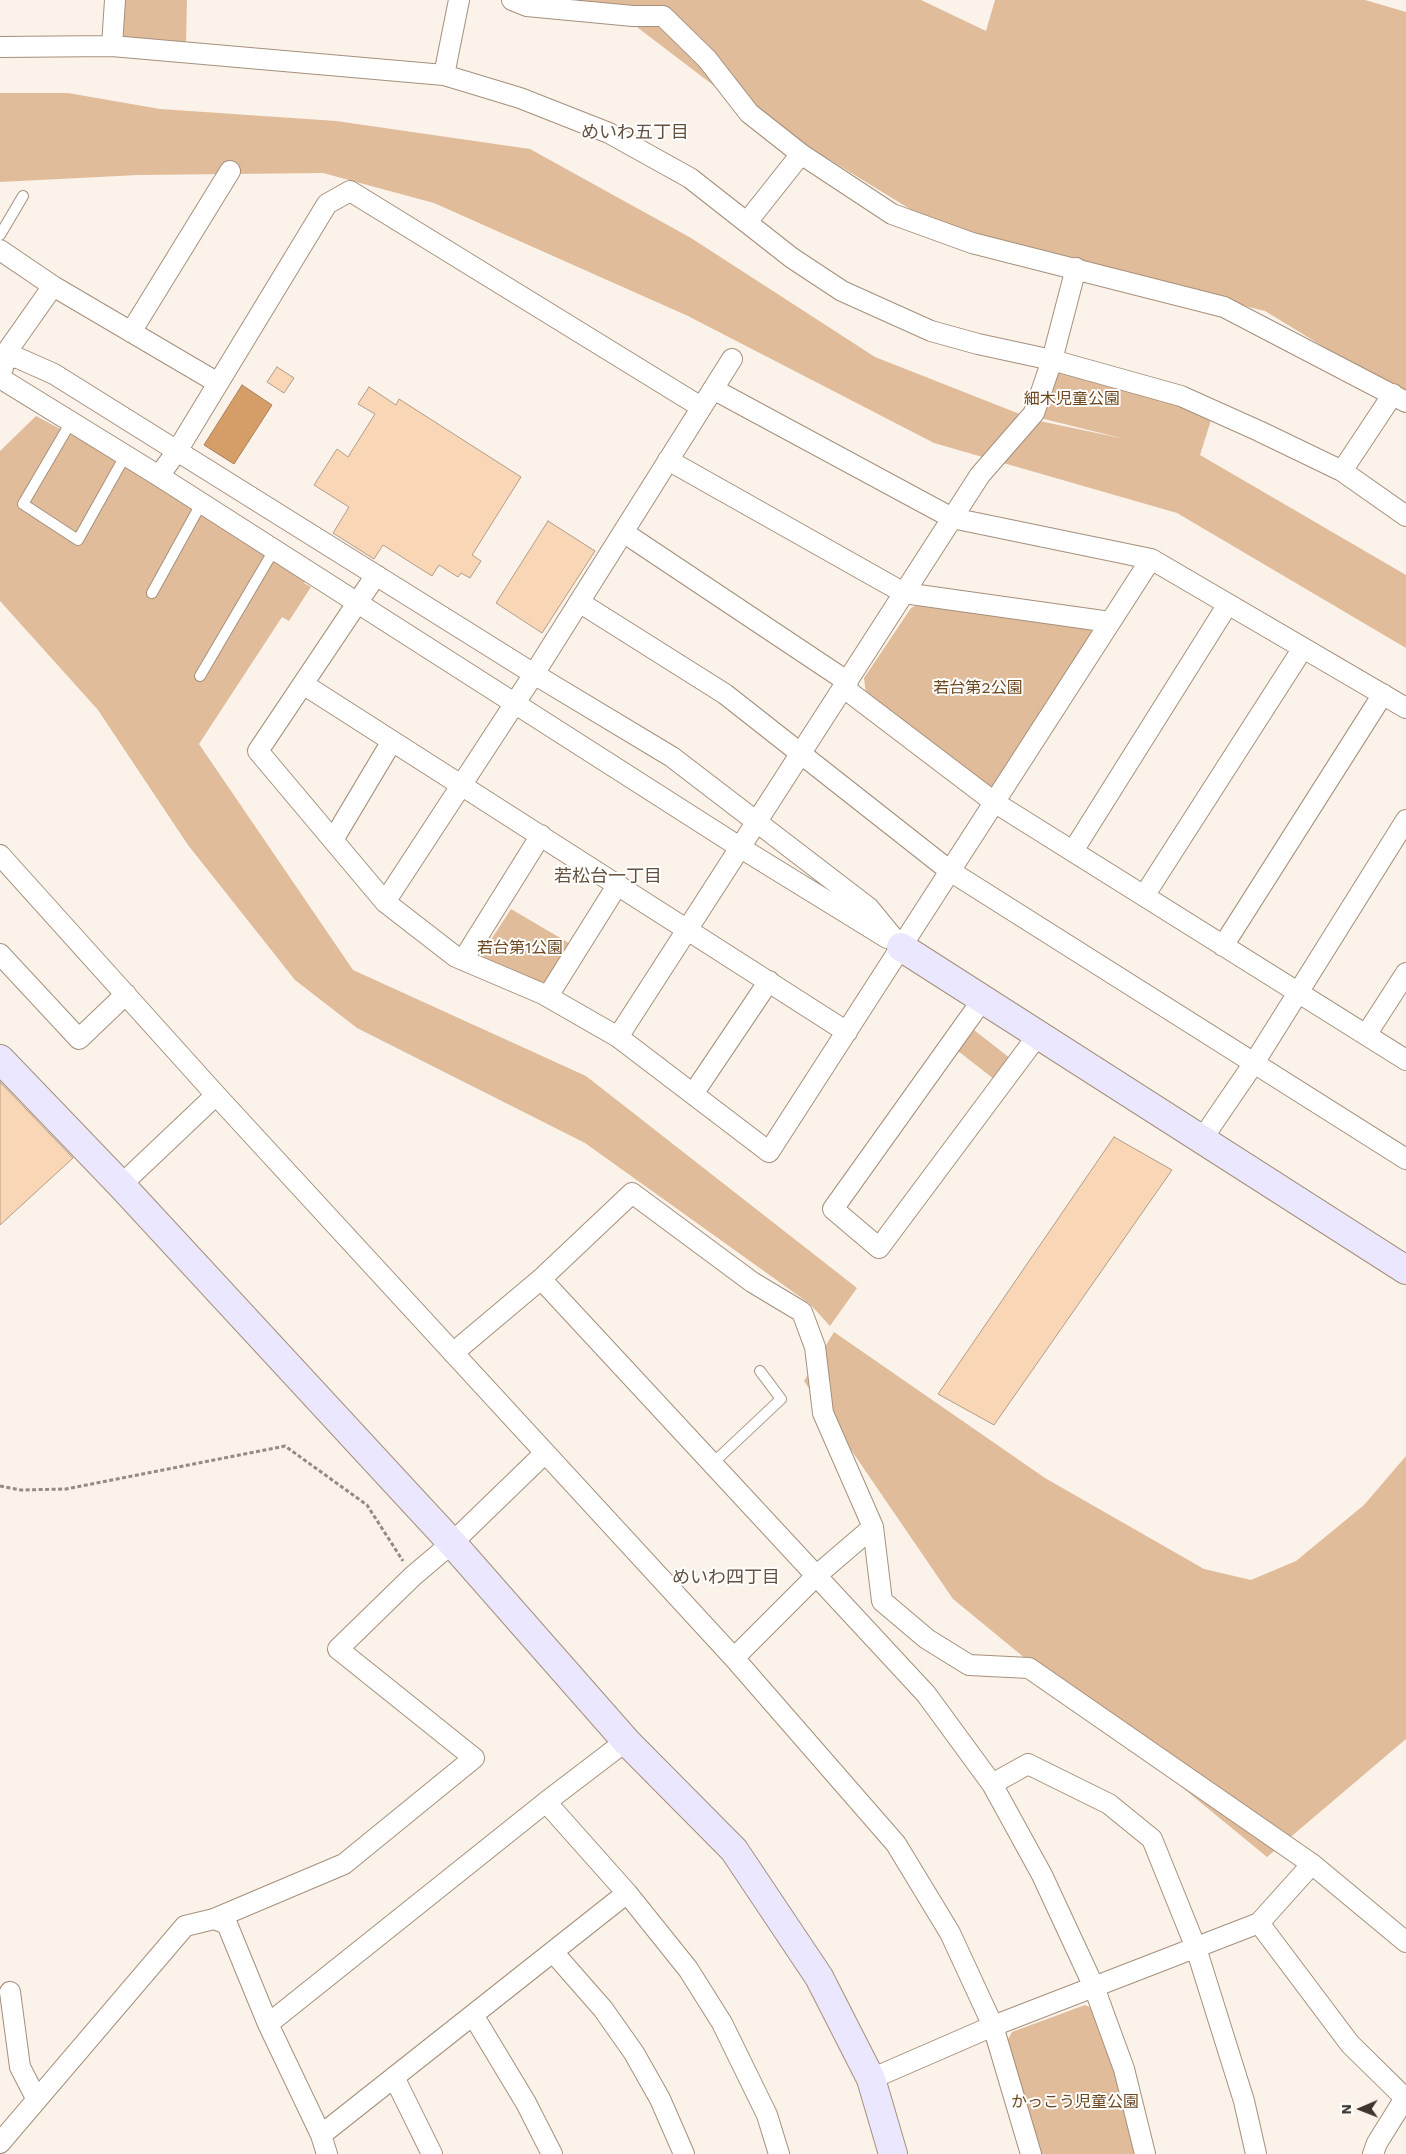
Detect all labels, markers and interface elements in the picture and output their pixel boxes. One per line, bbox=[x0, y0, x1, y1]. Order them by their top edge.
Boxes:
district label: めいわ五丁目 bbox=[581, 122, 689, 144]
park label: 細木児童公園 bbox=[1024, 389, 1120, 409]
park label: 若台第2公園 bbox=[933, 678, 1023, 698]
district label: 若松台一丁目 bbox=[554, 866, 662, 888]
park label: 若台第1公園 bbox=[477, 938, 563, 958]
district label: めいわ四丁目 bbox=[672, 1567, 780, 1589]
north arrow bbox=[1336, 2084, 1386, 2134]
park label: かっこう児童公園 bbox=[1011, 2092, 1139, 2112]
text: N bbox=[1338, 2104, 1354, 2115]

